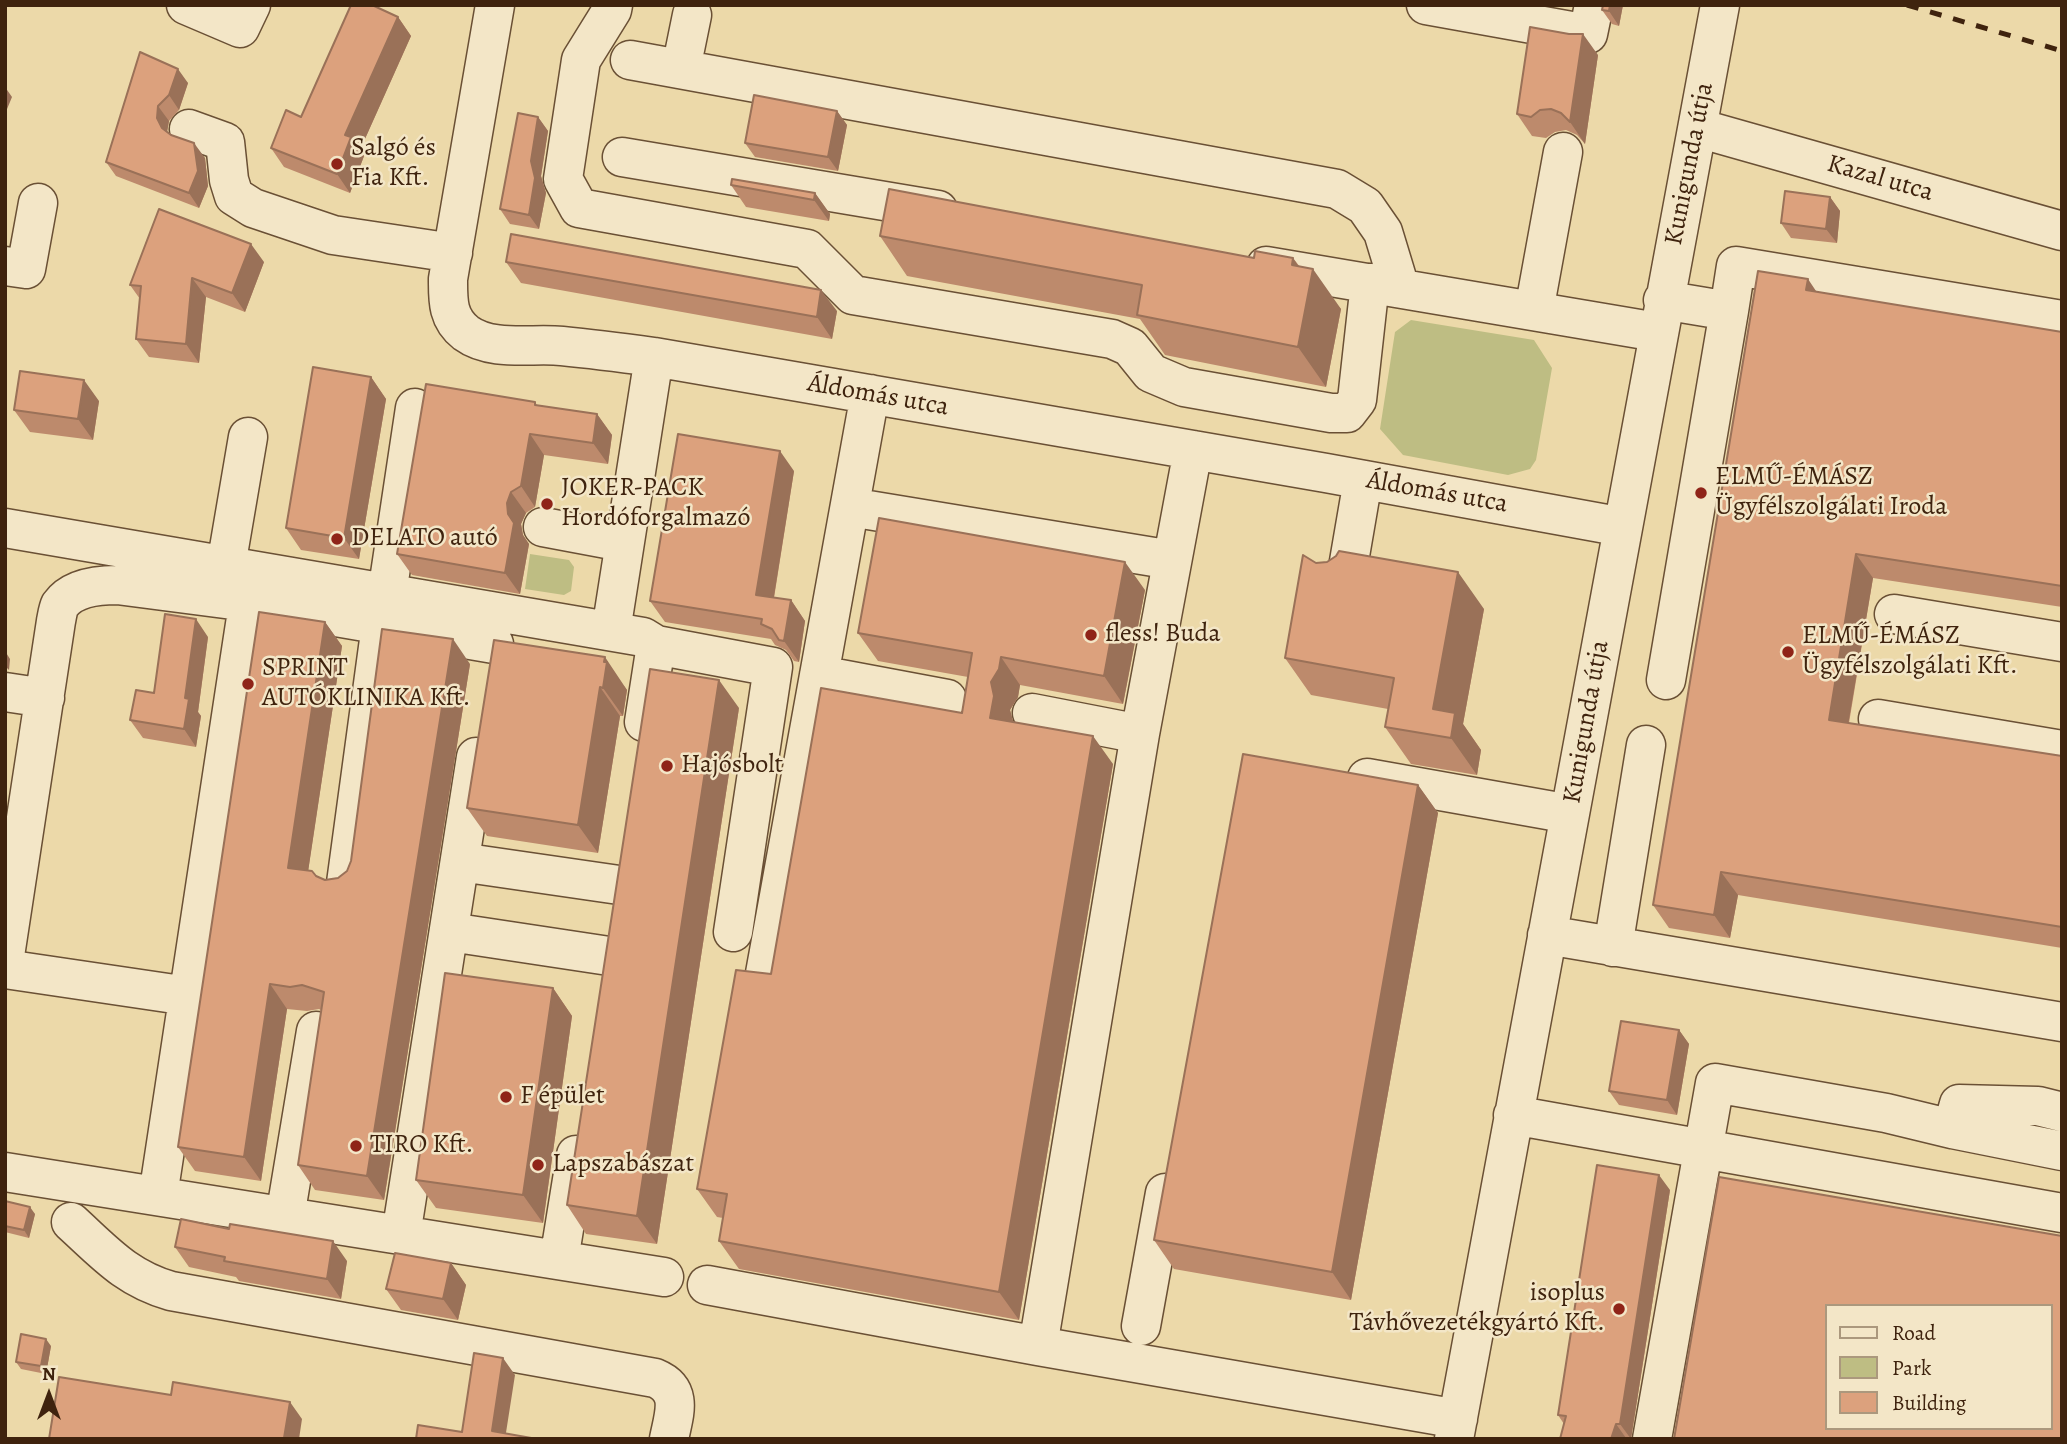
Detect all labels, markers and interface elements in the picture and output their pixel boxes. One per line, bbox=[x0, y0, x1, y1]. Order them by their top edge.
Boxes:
street label: Kunigunda útja bbox=[1659, 80, 1721, 248]
place label: Salgó és Fia Kft. bbox=[351, 133, 436, 194]
street label: Kazal utca bbox=[1823, 149, 1937, 209]
marker: Salgó és Fia Kft. bbox=[329, 156, 345, 172]
street label: Áldomás utca bbox=[805, 368, 951, 424]
place label: ELMŰ-ÉMÁSZ Ügyfélszolgálati Iroda bbox=[1715, 462, 1947, 524]
street label: Áldomás utca bbox=[1364, 465, 1510, 521]
place label: JOKER-PACK Hordóforgalmazó bbox=[561, 473, 750, 534]
marker: ELMŰ-ÉMÁSZ Ügyfélszolgálati Iroda bbox=[1693, 485, 1709, 501]
marker: JOKER-PACK Hordóforgalmazó bbox=[539, 496, 555, 512]
place label: DELATO autó bbox=[351, 523, 498, 555]
marker: DELATO autó bbox=[329, 531, 345, 547]
place label: fless! Buda bbox=[1105, 619, 1221, 651]
place label: ELMŰ-ÉMÁSZ Ügyfélszolgálati Kft. bbox=[1802, 621, 2018, 682]
marker: fless! Buda bbox=[1083, 627, 1099, 643]
street label: Kunigunda útja bbox=[1557, 638, 1617, 806]
marker: ELMŰ-ÉMÁSZ Ügyfélszolgálati Kft. bbox=[1780, 644, 1796, 660]
place label: SPRINT AUTÓKLINIKA Kft. bbox=[262, 653, 470, 714]
marker: SPRINT AUTÓKLINIKA Kft. bbox=[240, 676, 256, 692]
place label: Hajósbolt bbox=[681, 750, 783, 782]
marker: Hajósbolt bbox=[659, 758, 675, 774]
place label: F épület bbox=[520, 1081, 604, 1113]
marker: F épület bbox=[498, 1089, 514, 1105]
place label: TIRO Kft. bbox=[370, 1130, 474, 1162]
marker: TIRO Kft. bbox=[348, 1138, 364, 1154]
place label: Lapszabászat bbox=[552, 1149, 694, 1181]
marker: Lapszabászat bbox=[530, 1157, 546, 1173]
place label: isoplus Távhővezetékgyártó Kft. bbox=[1349, 1278, 1605, 1340]
marker: isoplus Távhővezetékgyártó Kft. bbox=[1611, 1301, 1627, 1317]
legend bbox=[1826, 1304, 2053, 1430]
text: Road bbox=[1892, 1319, 1936, 1347]
text: Park bbox=[1892, 1354, 1931, 1382]
north arrow bbox=[14, 1360, 84, 1430]
text: N bbox=[42, 1361, 56, 1387]
text: Building bbox=[1892, 1389, 1966, 1417]

